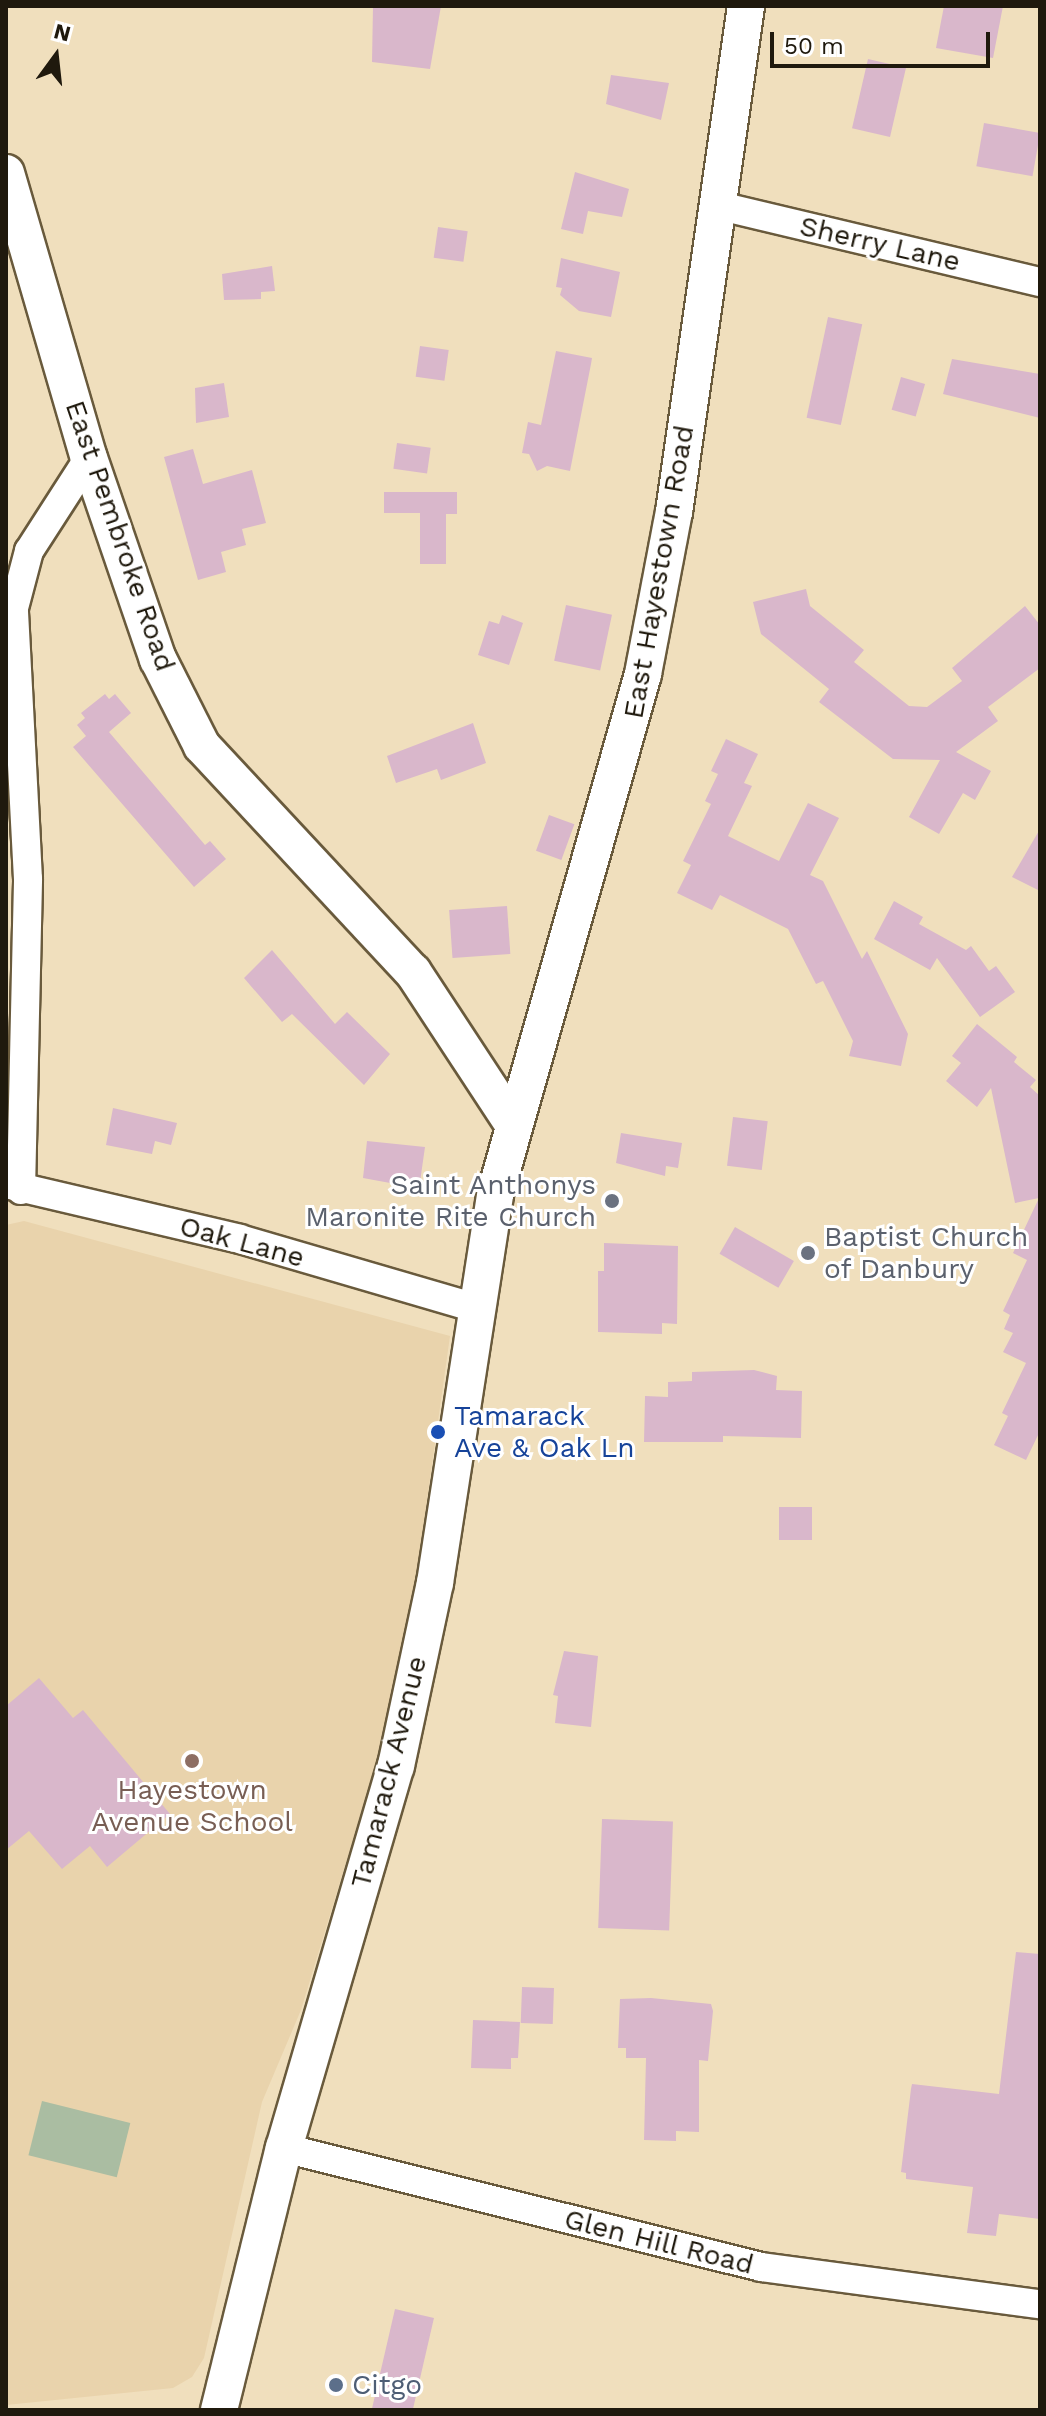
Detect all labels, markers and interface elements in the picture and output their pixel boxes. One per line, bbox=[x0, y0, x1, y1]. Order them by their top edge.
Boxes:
north arrow bbox=[16, 16, 96, 96]
scale bar bbox=[774, 16, 994, 66]
text: N bbox=[51, 18, 73, 47]
text: 50 m bbox=[784, 32, 844, 60]
street label: Sherry Lane bbox=[796, 209, 964, 279]
street label: East Pembroke Road bbox=[58, 396, 182, 676]
street label: East Hayestown Road bbox=[617, 423, 701, 721]
place label: Saint Anthonys Maronite Rite Church bbox=[305, 1168, 596, 1234]
marker: Saint Anthonys Maronite Rite Church bbox=[603, 1192, 621, 1210]
street label: Oak Lane bbox=[176, 1209, 308, 1275]
place label: Baptist Church of Danbury bbox=[824, 1220, 1028, 1286]
marker: Baptist Church of Danbury bbox=[799, 1244, 817, 1262]
place label: Tamarack Ave & Oak Ln bbox=[454, 1399, 635, 1465]
marker: Tamarack Ave & Oak Ln bbox=[429, 1423, 447, 1441]
street label: Tamarack Avenue bbox=[344, 1652, 434, 1892]
marker: Hayestown Avenue School bbox=[183, 1752, 201, 1770]
place label: Hayestown Avenue School bbox=[91, 1773, 293, 1839]
street label: Glen Hill Road bbox=[560, 2202, 758, 2282]
place label: Citgo bbox=[352, 2368, 422, 2402]
marker: Citgo bbox=[327, 2376, 345, 2394]

